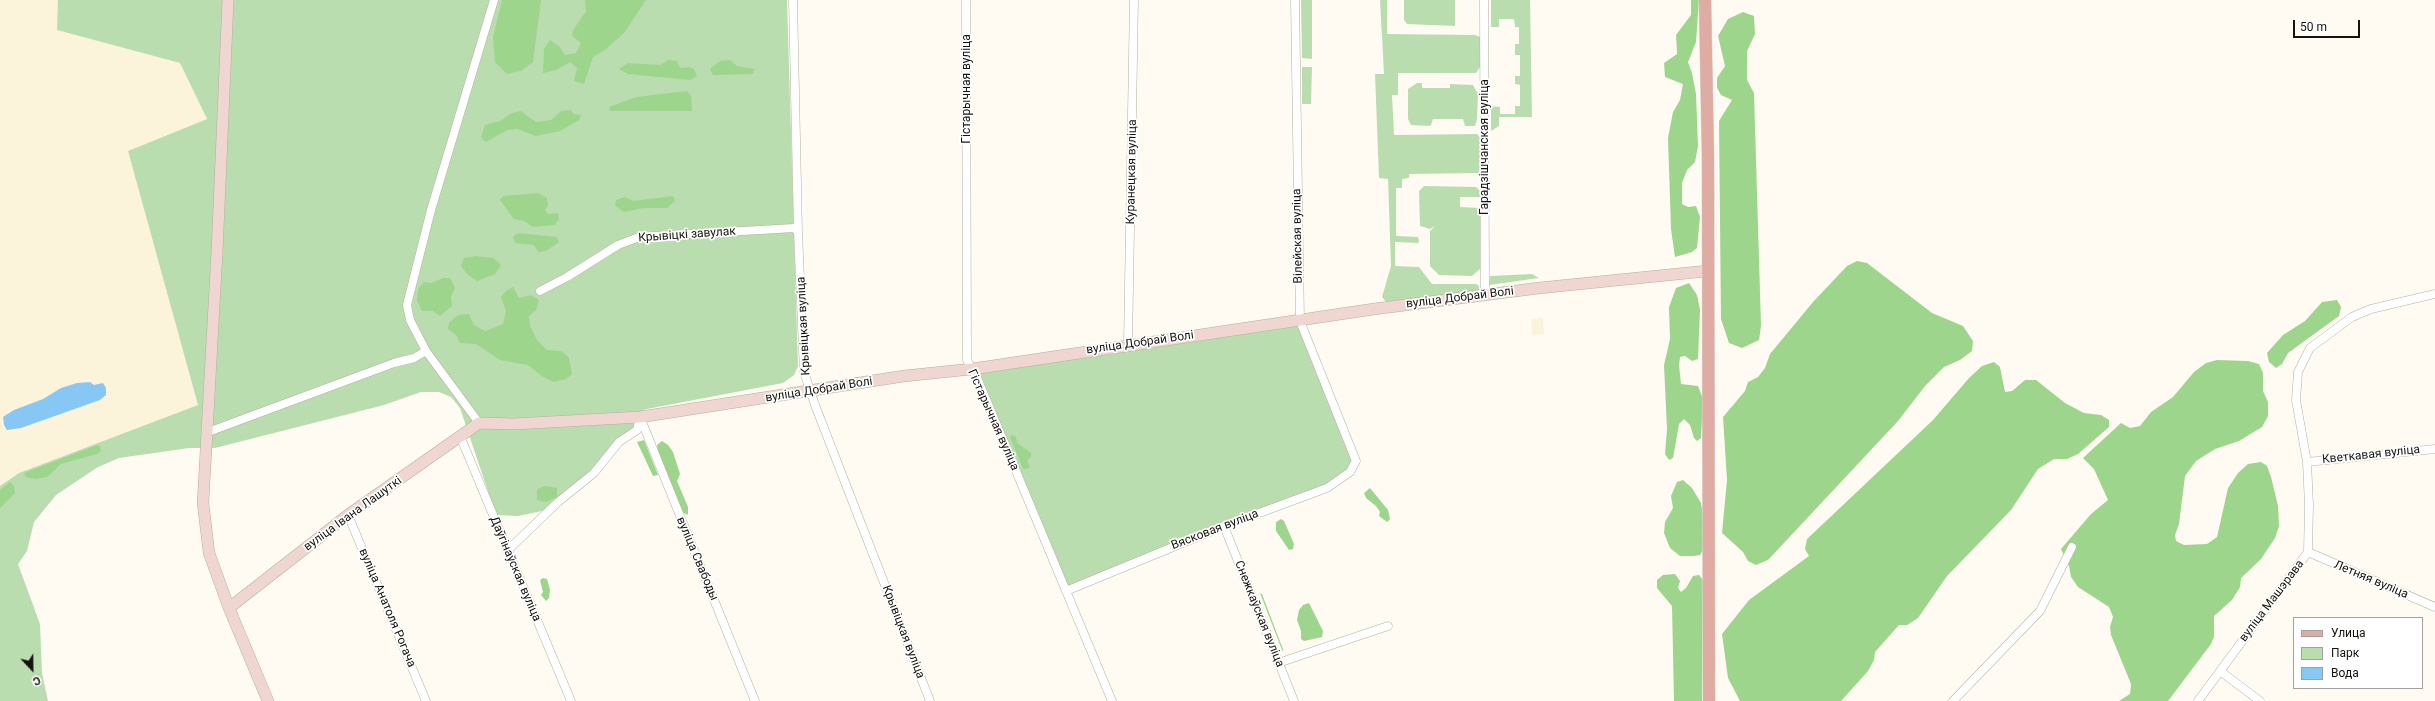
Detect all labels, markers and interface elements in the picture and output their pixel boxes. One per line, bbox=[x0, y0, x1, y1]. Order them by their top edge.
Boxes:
scale bar bbox=[2295, 12, 2362, 38]
text: 50 m bbox=[2300, 20, 2327, 34]
street label: Гістарычная вуліца bbox=[960, 34, 974, 144]
street label: Гарадзішчанская вуліца bbox=[1478, 79, 1492, 215]
street label: Куранецкая вуліца bbox=[1124, 119, 1140, 225]
street label: Вілейская вуліца bbox=[1290, 188, 1306, 284]
street label: Крывіцкі завулак bbox=[638, 224, 736, 246]
street label: Крывіцкая вуліца bbox=[794, 276, 814, 376]
street label: вуліца Добрай Волі bbox=[1405, 284, 1515, 312]
street label: вуліца Добрай Волі bbox=[1085, 328, 1195, 358]
street label: Гістарычная вуліца bbox=[964, 367, 1022, 473]
street label: вуліца Добрай Волі bbox=[764, 374, 874, 406]
street label: Кветкавая вуліца bbox=[2321, 443, 2421, 467]
street label: вуліца Івана Лашуткі bbox=[301, 474, 405, 554]
street label: Вясковая вуліца bbox=[1169, 507, 1261, 553]
street label: Даўгінаўская вуліца bbox=[486, 514, 544, 624]
street label: вуліца Свабоды bbox=[673, 515, 721, 603]
street label: вуліца Анатоля Рогача bbox=[355, 546, 419, 670]
street label: вуліца Машэрава bbox=[2237, 557, 2307, 645]
street label: Летняя вуліца bbox=[2332, 558, 2410, 602]
street label: Снежкаўская вуліца bbox=[1231, 559, 1287, 669]
street label: Крывіцкая вуліца bbox=[879, 583, 927, 681]
legend bbox=[2293, 617, 2423, 689]
text: Улица bbox=[2331, 626, 2366, 640]
text: Парк bbox=[2331, 646, 2359, 660]
north arrow bbox=[12, 649, 52, 689]
text: Вода bbox=[2331, 666, 2359, 680]
text: С bbox=[31, 673, 42, 688]

